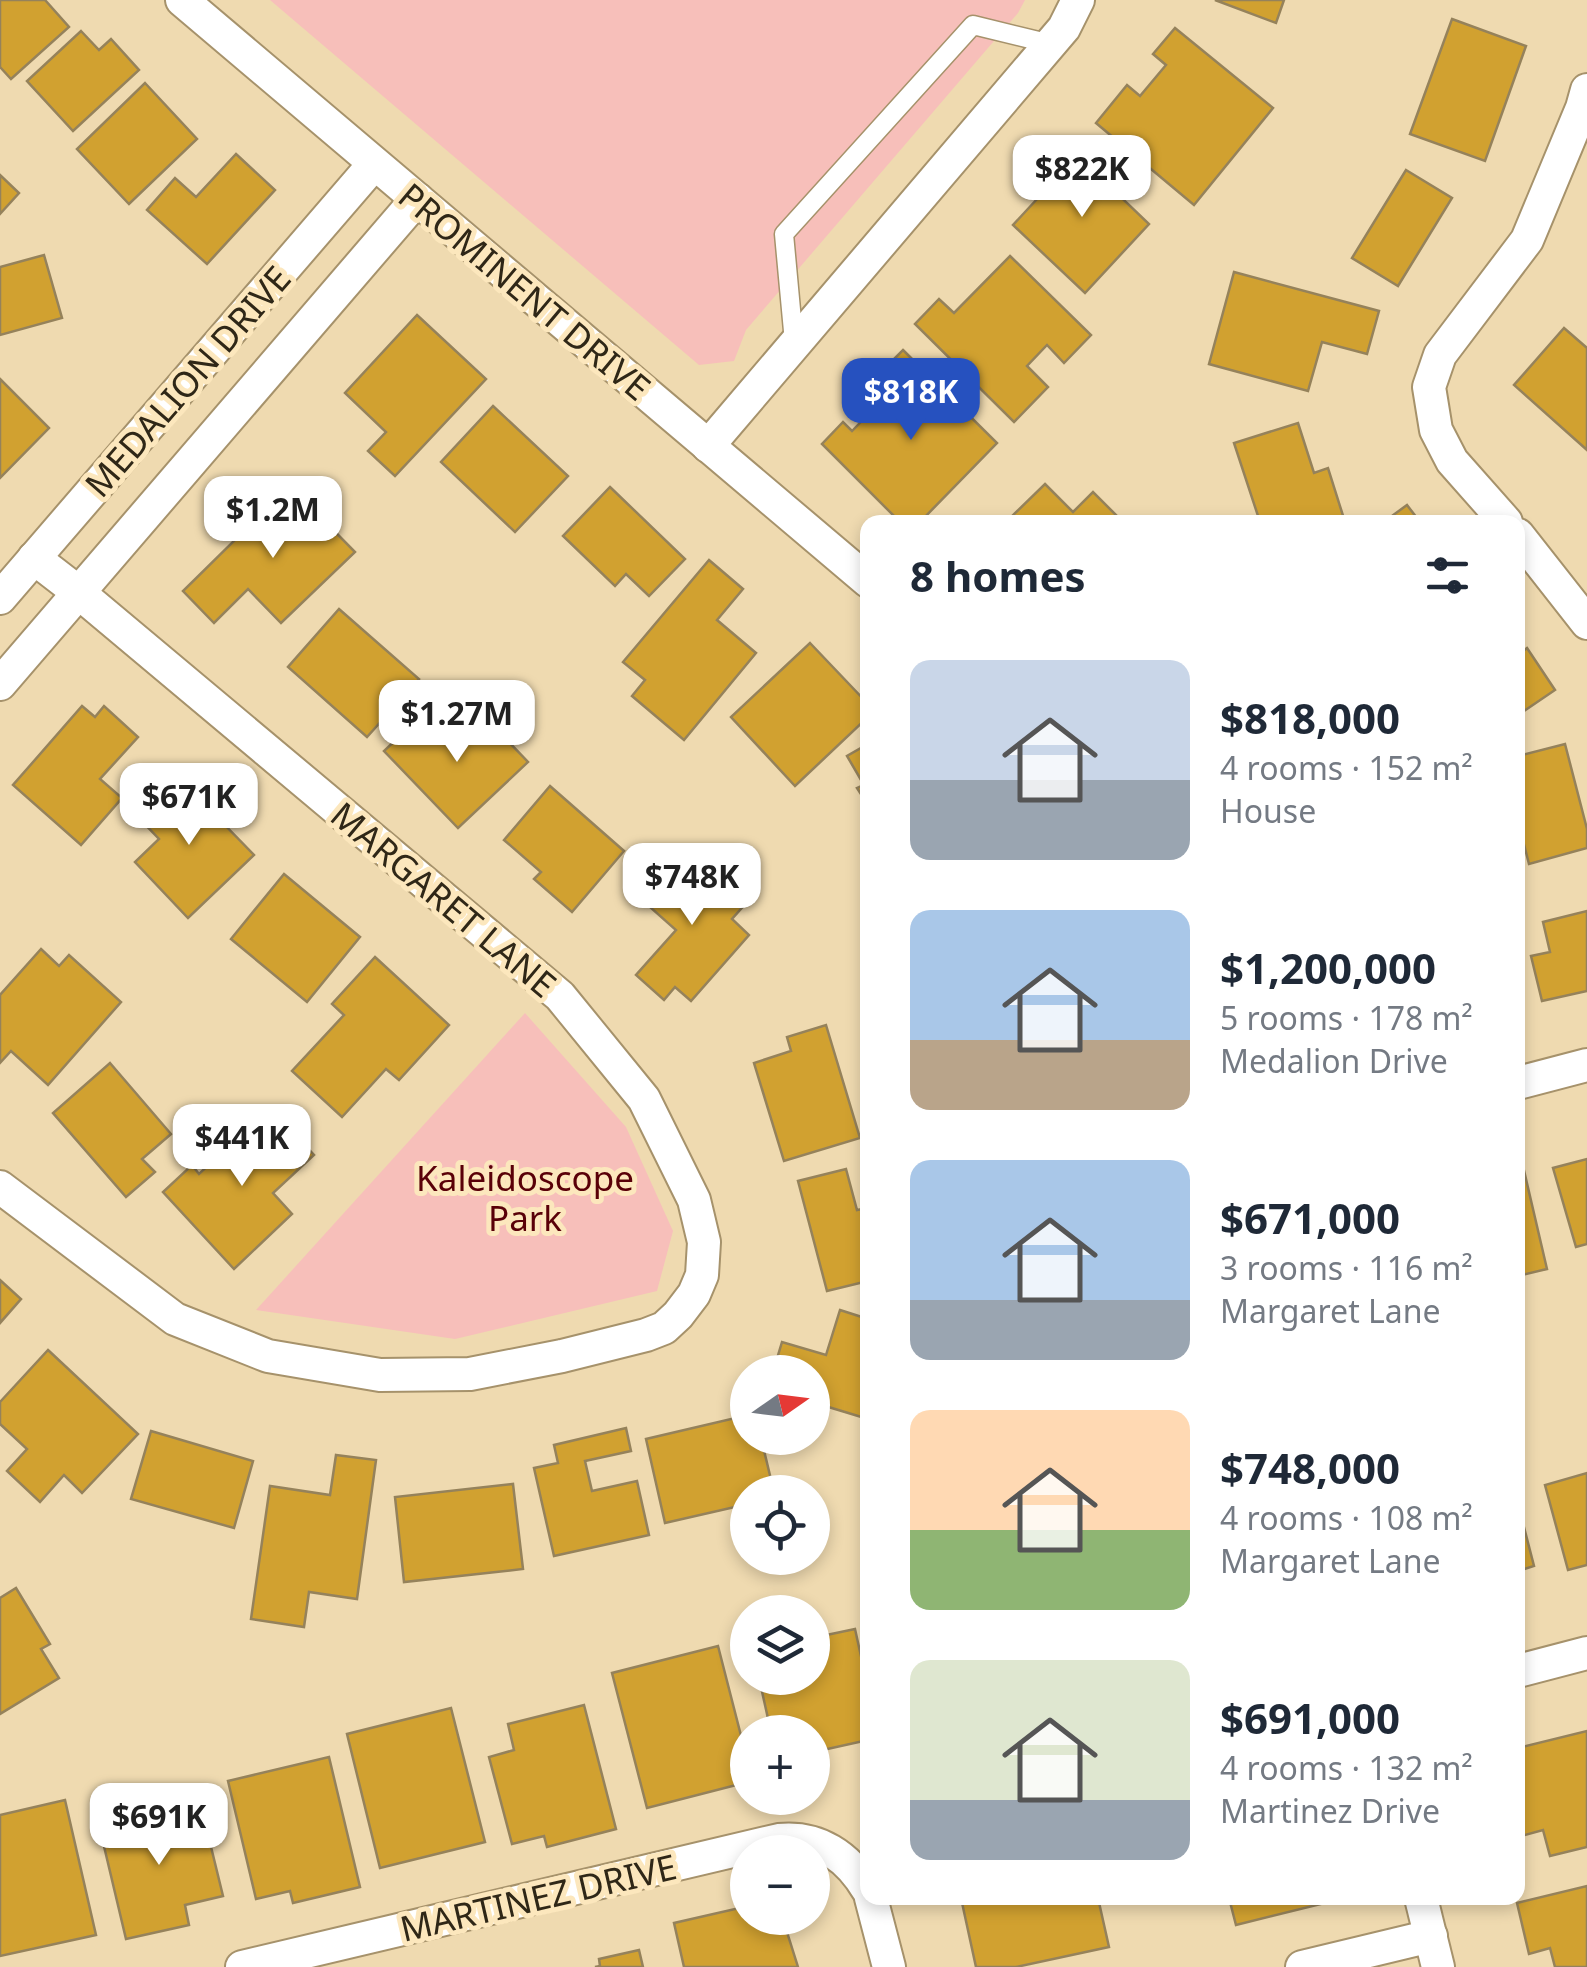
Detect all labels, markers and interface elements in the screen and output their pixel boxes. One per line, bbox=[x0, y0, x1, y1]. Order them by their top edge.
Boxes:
pin: $822K bbox=[1012, 135, 1152, 220]
text: $822K bbox=[1035, 146, 1129, 189]
street label: PROMINENT DRIVE bbox=[389, 172, 661, 410]
street label: MEDALION DRIVE bbox=[74, 256, 300, 506]
pin: $818K bbox=[841, 358, 981, 443]
text: $818K bbox=[864, 369, 958, 412]
pin: $1.2M bbox=[203, 476, 343, 561]
text: $1.2M bbox=[226, 487, 320, 530]
text: 8 homes bbox=[910, 547, 1086, 604]
icon: filters bbox=[1420, 548, 1475, 603]
pin: $1.27M bbox=[376, 680, 538, 765]
text: $818,000 bbox=[1220, 689, 1400, 746]
text: $1.27M bbox=[401, 691, 513, 734]
icon: home bbox=[990, 700, 1110, 820]
text: 4 rooms · 152 m² bbox=[1220, 746, 1473, 789]
pin: $671K bbox=[119, 763, 259, 848]
text: $671K bbox=[142, 774, 236, 817]
text: House bbox=[1220, 789, 1316, 832]
street label: MARGARET LANE bbox=[322, 791, 566, 1007]
pin: $748K bbox=[622, 843, 762, 928]
text: $748K bbox=[645, 854, 739, 897]
text: $1,200,000 bbox=[1220, 939, 1436, 996]
icon: home bbox=[990, 950, 1110, 1070]
text: 5 rooms · 178 m² bbox=[1220, 996, 1473, 1039]
text: Medalion Drive bbox=[1220, 1039, 1448, 1082]
pin: $441K bbox=[172, 1104, 312, 1189]
text: $441K bbox=[195, 1115, 289, 1158]
park label: Kaleidoscope Park bbox=[416, 1154, 634, 1241]
text: $671,000 bbox=[1220, 1189, 1400, 1246]
icon: home bbox=[990, 1200, 1110, 1320]
text: 3 rooms · 116 m² bbox=[1220, 1246, 1473, 1289]
text: Margaret Lane bbox=[1220, 1289, 1441, 1332]
north arrow bbox=[730, 1355, 830, 1455]
map controls bbox=[730, 1355, 830, 1935]
text: $748,000 bbox=[1220, 1439, 1400, 1496]
icon: home bbox=[990, 1450, 1110, 1570]
button: locate bbox=[730, 1475, 830, 1575]
text: 4 rooms · 108 m² bbox=[1220, 1496, 1473, 1539]
text: Margaret Lane bbox=[1220, 1539, 1441, 1582]
button: layers bbox=[730, 1595, 830, 1695]
text: $691,000 bbox=[1220, 1689, 1400, 1746]
icon: home bbox=[990, 1700, 1110, 1820]
button: + bbox=[730, 1715, 830, 1815]
text: 4 rooms · 132 m² bbox=[1220, 1746, 1473, 1789]
pin: $691K bbox=[89, 1783, 229, 1868]
text: Martinez Drive bbox=[1220, 1789, 1440, 1832]
text: $691K bbox=[112, 1794, 206, 1837]
button: − bbox=[730, 1835, 830, 1935]
street label: MARTINEZ DRIVE bbox=[395, 1842, 681, 1952]

